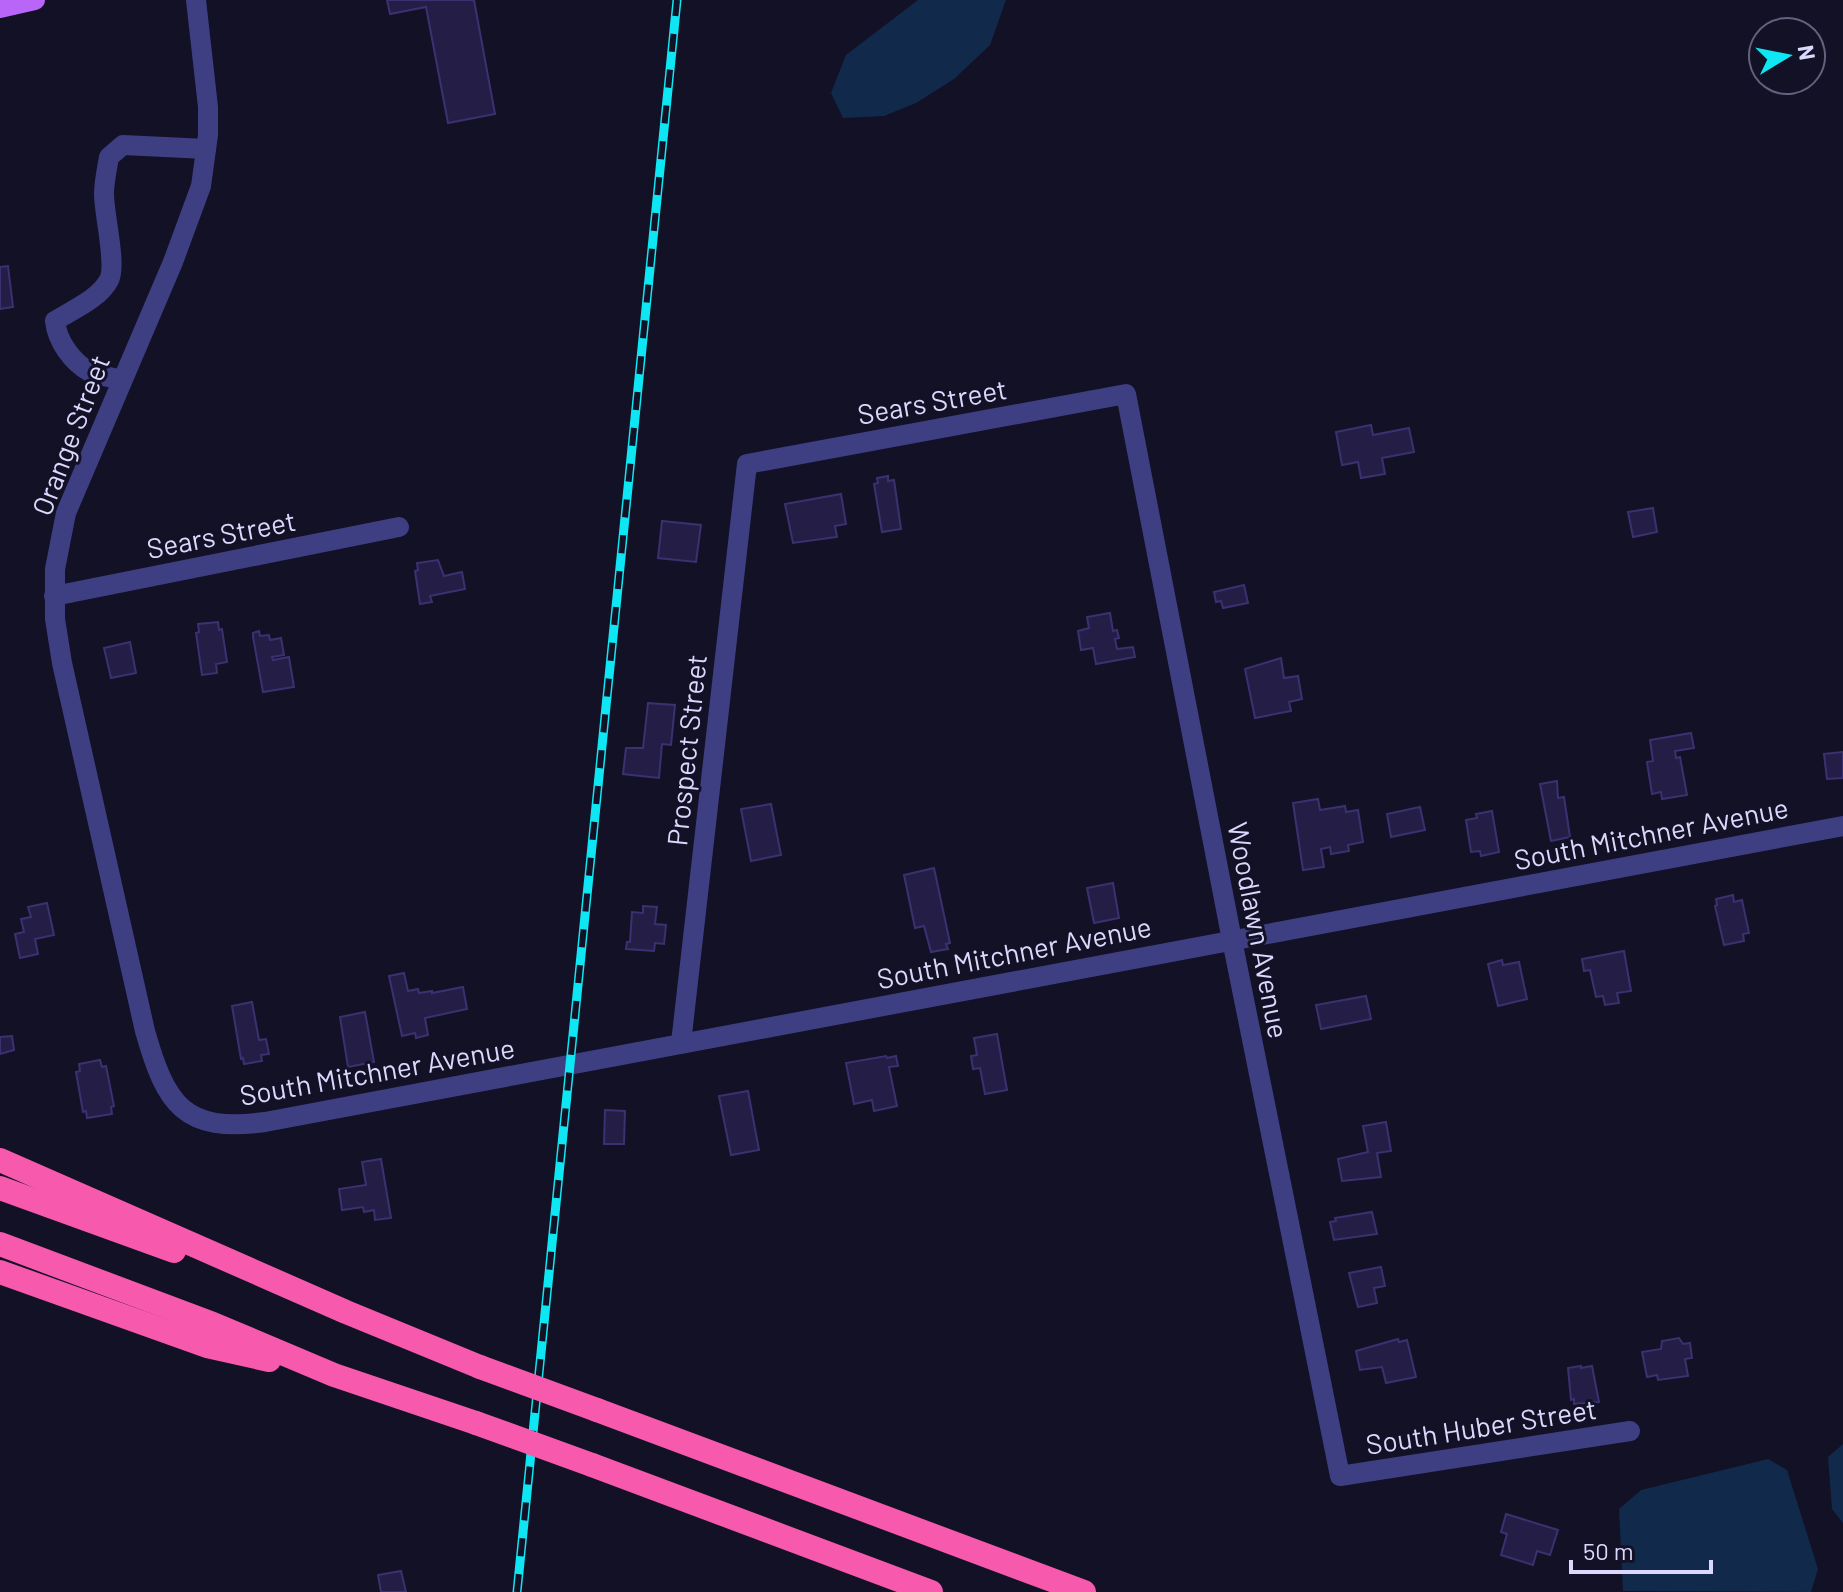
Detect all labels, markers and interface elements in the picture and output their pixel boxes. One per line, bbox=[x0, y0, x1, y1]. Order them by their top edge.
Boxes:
north arrow bbox=[1747, 16, 1827, 96]
text: N bbox=[1794, 43, 1822, 62]
street label: Orange Street bbox=[24, 350, 116, 520]
street label: Sears Street bbox=[855, 371, 1009, 431]
street label: Sears Street bbox=[144, 503, 298, 565]
street label: Prospect Street bbox=[659, 653, 713, 847]
street label: South Mitchner Avenue bbox=[1511, 790, 1791, 876]
street label: Woodlawn Avenue bbox=[1221, 819, 1297, 1041]
street label: South Mitchner Avenue bbox=[874, 909, 1154, 995]
street label: South Mitchner Avenue bbox=[237, 1030, 517, 1112]
street label: South Huber Street bbox=[1363, 1391, 1599, 1461]
scale bar bbox=[1571, 1524, 1711, 1574]
text: 50 m bbox=[1583, 1536, 1634, 1565]

